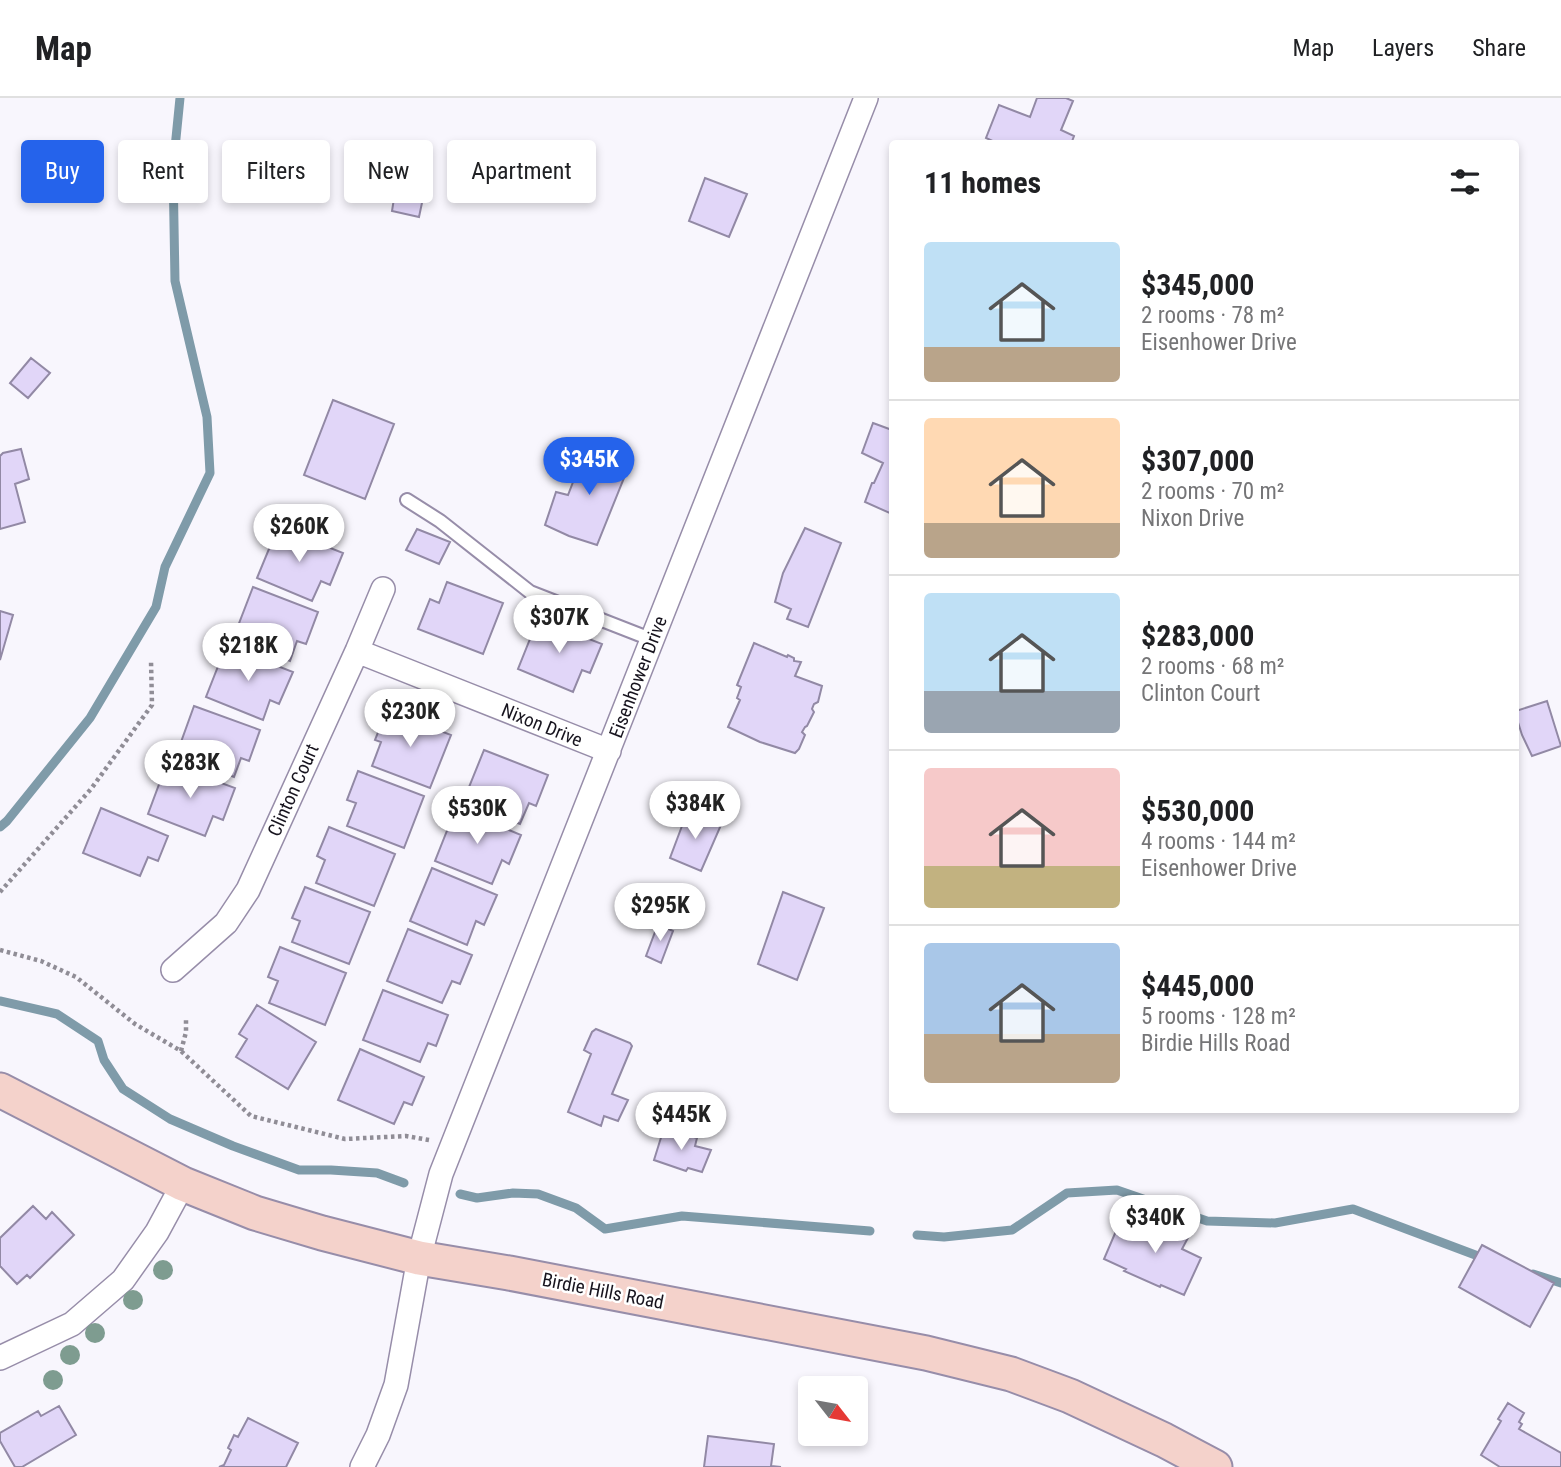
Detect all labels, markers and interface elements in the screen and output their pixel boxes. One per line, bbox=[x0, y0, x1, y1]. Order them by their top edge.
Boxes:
text: Map bbox=[35, 29, 92, 68]
text: Map bbox=[1293, 34, 1334, 62]
text: Layers bbox=[1372, 34, 1434, 62]
text: Share bbox=[1472, 34, 1526, 62]
chip: Buy bbox=[21, 140, 104, 203]
chip: Rent bbox=[118, 140, 208, 203]
chip: Filters bbox=[222, 140, 330, 203]
chip: New bbox=[344, 140, 433, 203]
chip: Apartment bbox=[447, 140, 596, 203]
icon: filters bbox=[1446, 163, 1484, 201]
text: 11 homes bbox=[924, 165, 1041, 200]
text: $345,000 bbox=[1141, 267, 1254, 302]
icon: home bbox=[980, 270, 1064, 354]
text: 2 rooms · 78 m² bbox=[1141, 302, 1284, 329]
text: Eisenhower Drive bbox=[1141, 329, 1297, 356]
pin: $345K bbox=[540, 438, 638, 497]
text: $307,000 bbox=[1141, 443, 1254, 478]
text: $345K bbox=[559, 446, 619, 473]
icon: home bbox=[980, 446, 1064, 530]
text: 2 rooms · 70 m² bbox=[1141, 478, 1284, 505]
pin: $260K bbox=[250, 504, 348, 564]
text: Nixon Drive bbox=[1141, 505, 1244, 532]
text: $260K bbox=[269, 513, 329, 540]
pin: $307K bbox=[510, 596, 608, 655]
text: $307K bbox=[529, 604, 589, 631]
street label: Eisenhower Drive bbox=[604, 613, 672, 741]
text: $283,000 bbox=[1141, 618, 1254, 653]
icon: home bbox=[980, 621, 1064, 705]
pin: $218K bbox=[199, 624, 297, 683]
text: $218K bbox=[218, 632, 278, 659]
text: 2 rooms · 68 m² bbox=[1141, 653, 1284, 680]
text: Clinton Court bbox=[1141, 680, 1260, 707]
pin: $230K bbox=[361, 690, 459, 749]
text: $230K bbox=[380, 698, 440, 725]
street label: Nixon Drive bbox=[498, 698, 586, 752]
pin: $283K bbox=[141, 740, 239, 800]
street label: Clinton Court bbox=[262, 740, 324, 840]
text: $283K bbox=[160, 749, 220, 776]
pin: $384K bbox=[646, 782, 744, 841]
pin: $530K bbox=[428, 786, 526, 846]
text: $384K bbox=[665, 790, 725, 817]
text: $530,000 bbox=[1141, 793, 1254, 828]
text: $530K bbox=[447, 795, 507, 822]
icon: home bbox=[980, 796, 1064, 880]
text: 4 rooms · 144 m² bbox=[1141, 828, 1296, 855]
text: Eisenhower Drive bbox=[1141, 855, 1297, 882]
pin: $295K bbox=[611, 884, 709, 943]
text: $295K bbox=[630, 892, 690, 919]
text: $445,000 bbox=[1141, 968, 1254, 1003]
icon: home bbox=[980, 971, 1064, 1055]
text: 5 rooms · 128 m² bbox=[1141, 1003, 1296, 1030]
text: Birdie Hills Road bbox=[1141, 1030, 1290, 1057]
pin: $445K bbox=[632, 1093, 730, 1152]
text: $445K bbox=[651, 1101, 711, 1128]
pin: $340K bbox=[1106, 1196, 1204, 1255]
text: $340K bbox=[1125, 1204, 1185, 1231]
street label: Birdie Hills Road bbox=[540, 1268, 666, 1314]
north arrow bbox=[798, 1376, 868, 1446]
map controls bbox=[798, 1376, 868, 1446]

